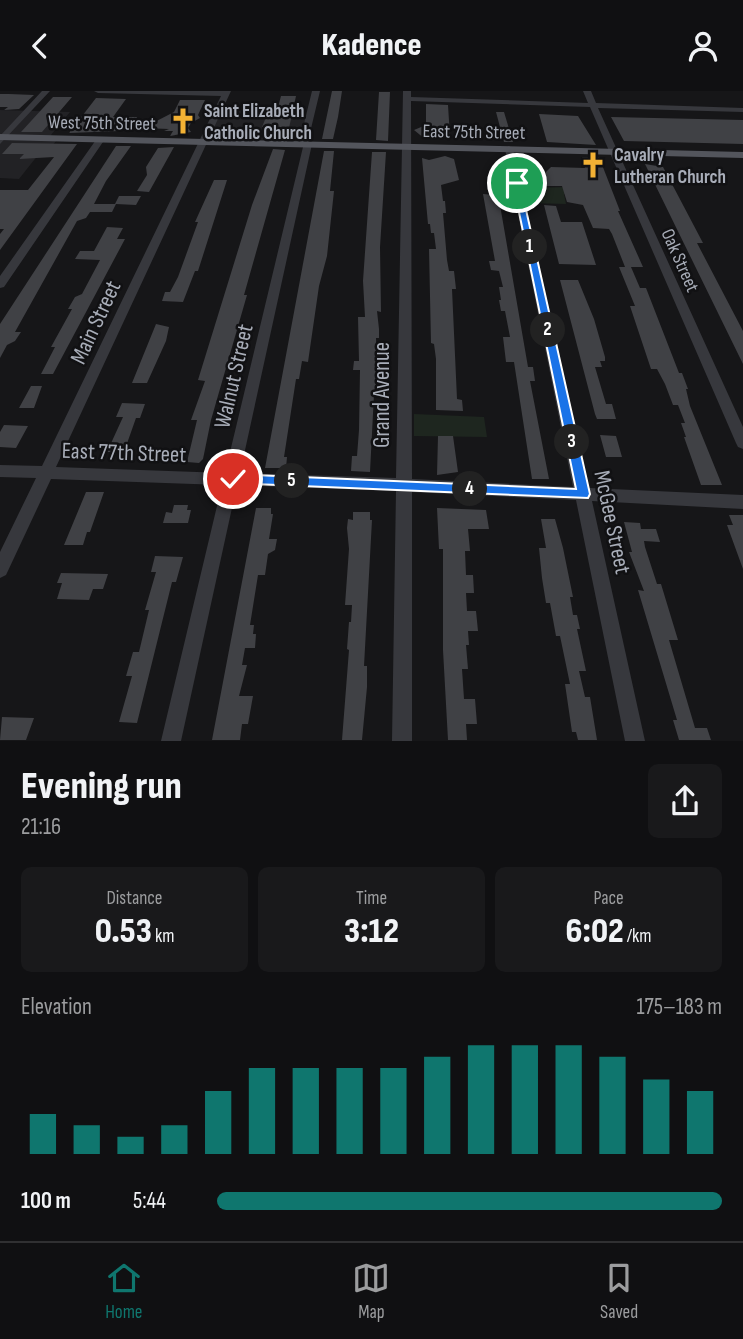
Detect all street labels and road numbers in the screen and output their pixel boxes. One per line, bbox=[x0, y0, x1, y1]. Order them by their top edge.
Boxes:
street label: West 75th Street bbox=[48, 111, 156, 136]
street label: East 75th Street bbox=[422, 120, 526, 145]
street label: Oak Street bbox=[656, 225, 704, 296]
street label: Main Street bbox=[64, 276, 127, 369]
street label: Walnut Street bbox=[208, 321, 260, 431]
street label: Grand Avenue bbox=[368, 342, 396, 448]
street label: East 77th Street bbox=[61, 437, 187, 469]
street label: McGee Street bbox=[587, 468, 637, 577]

